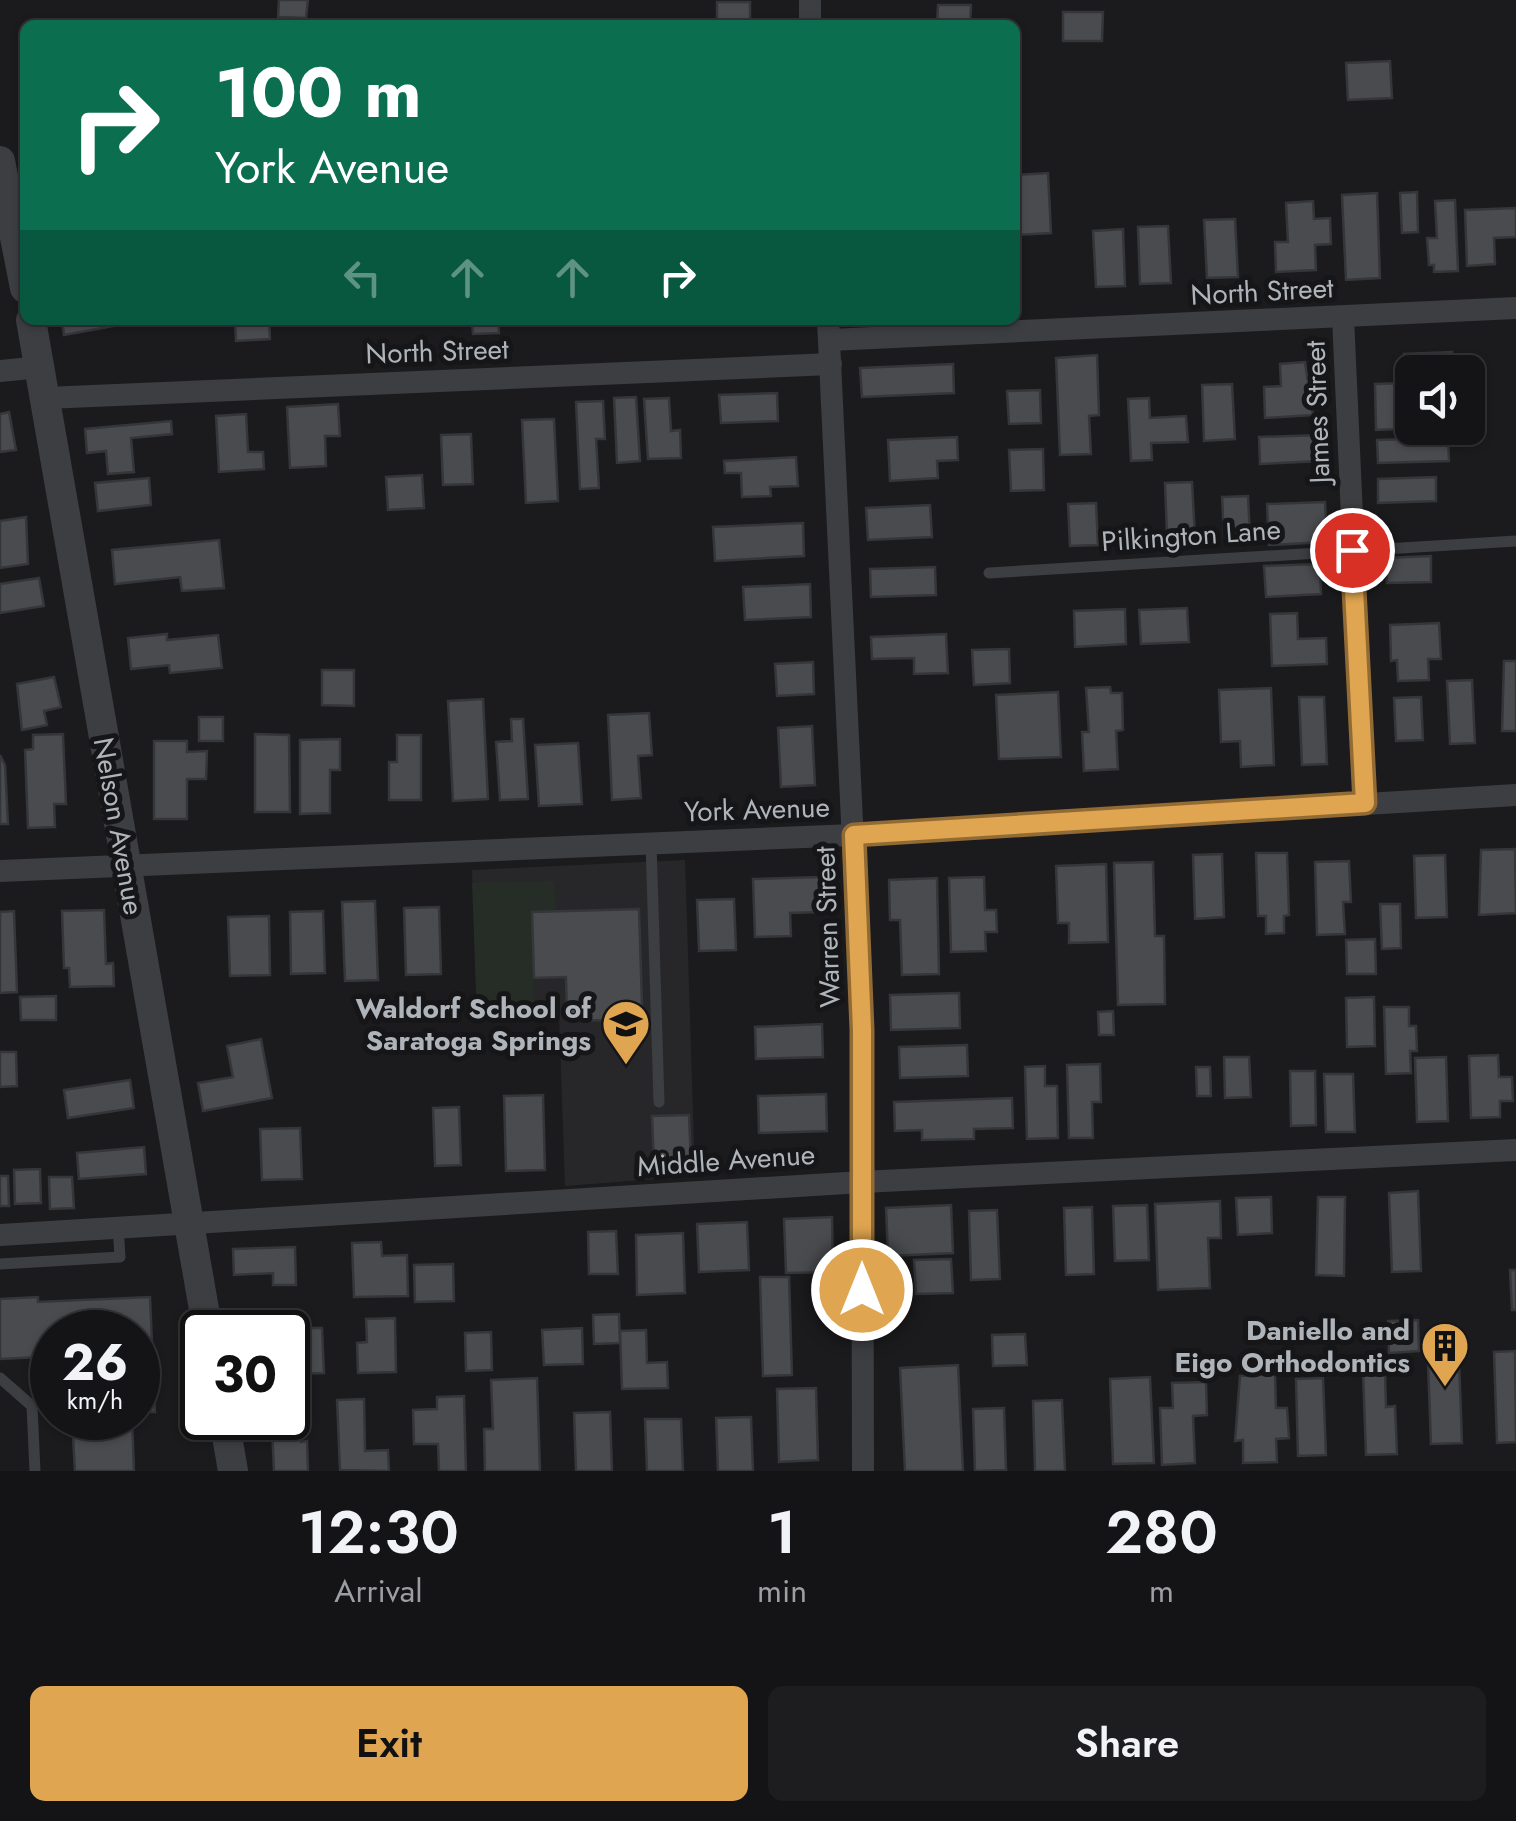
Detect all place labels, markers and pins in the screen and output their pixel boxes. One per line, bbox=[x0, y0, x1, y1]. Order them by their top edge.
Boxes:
pin bbox=[1310, 508, 1395, 593]
place label: Waldorf School of Saratoga Springs bbox=[356, 988, 592, 1061]
school or university icon: Waldorf School of Saratoga Springs bbox=[600, 998, 652, 1066]
place label: Daniello and Eigo Orthodontics bbox=[1174, 1310, 1410, 1383]
building icon: Daniello and Eigo Orthodontics bbox=[1419, 1320, 1471, 1388]

